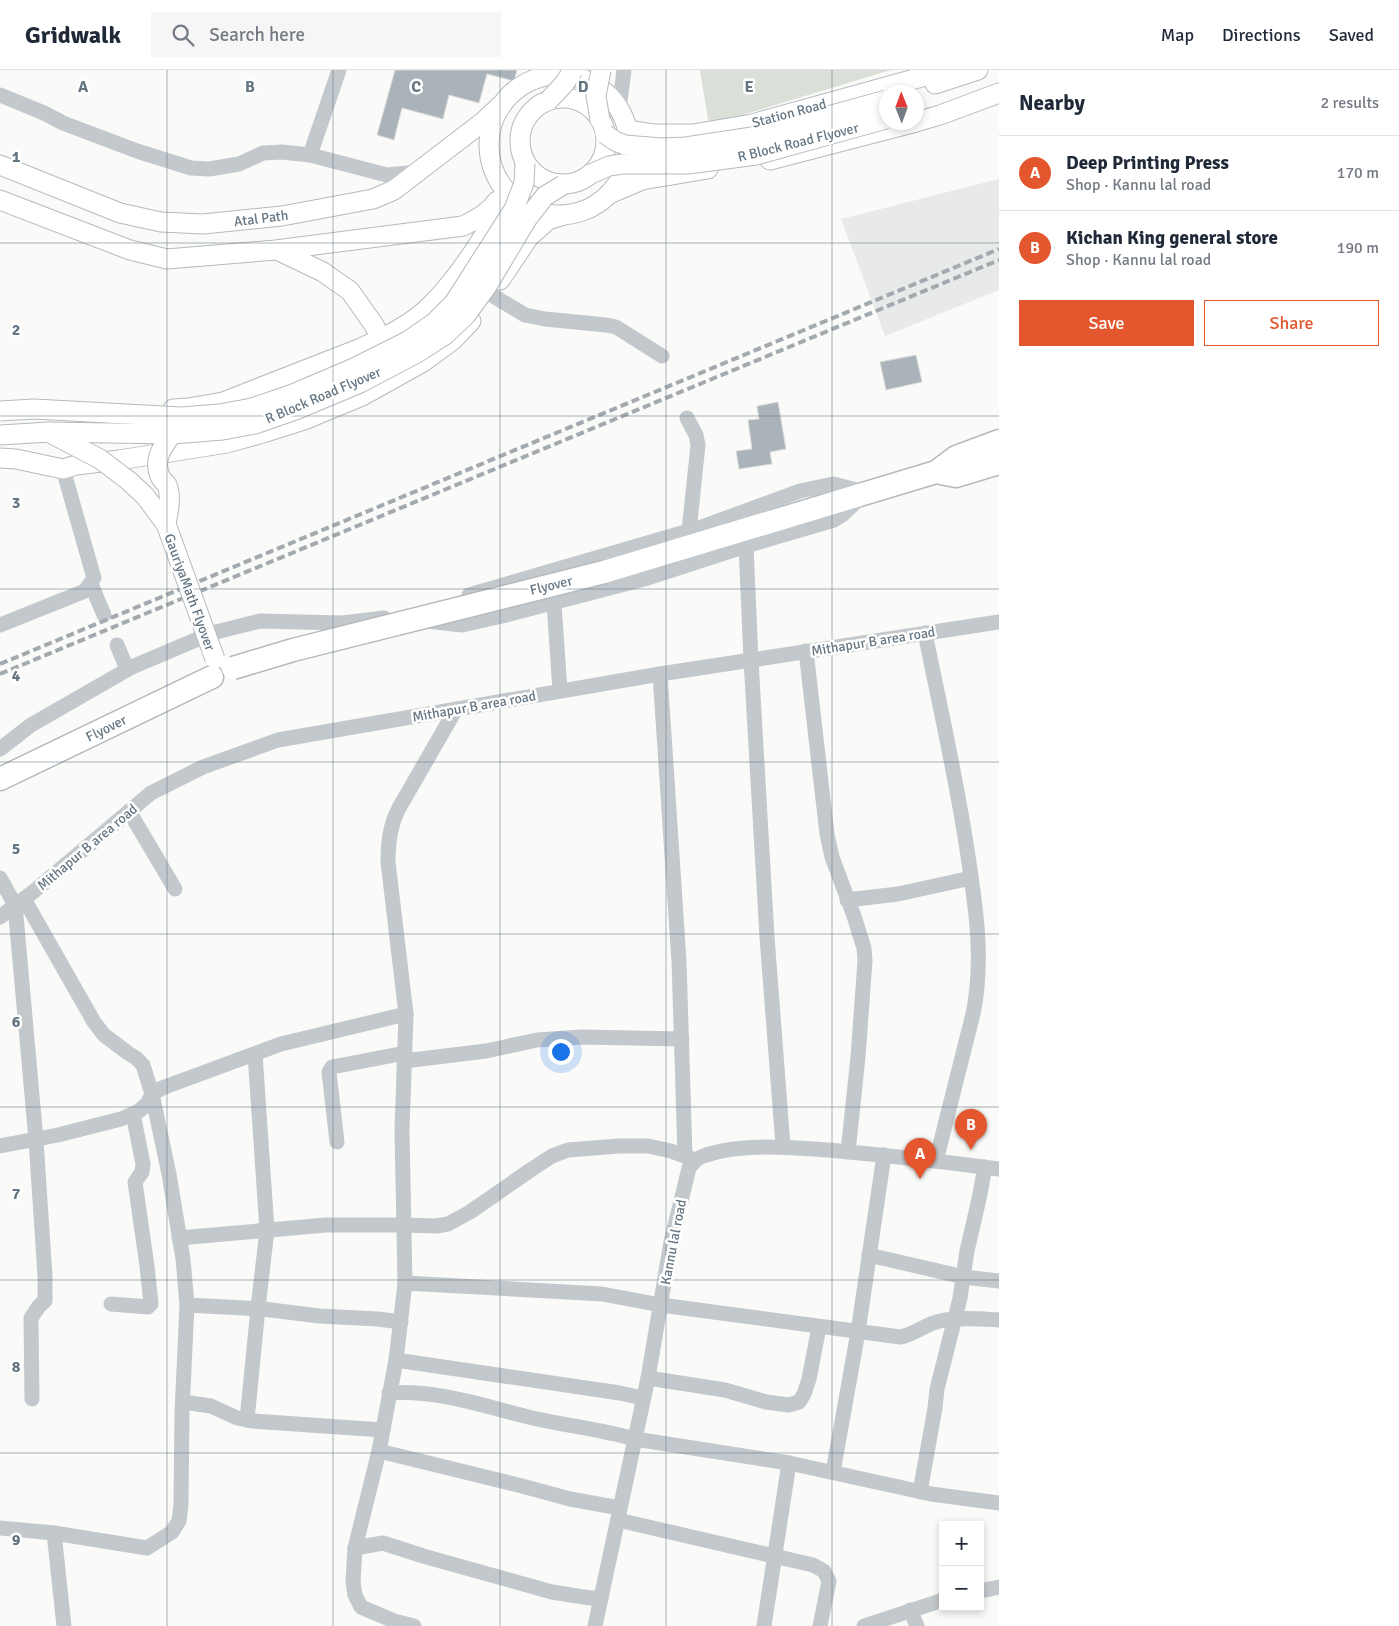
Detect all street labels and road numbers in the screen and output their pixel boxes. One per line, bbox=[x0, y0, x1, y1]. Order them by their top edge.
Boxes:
street label: Station Road bbox=[750, 95, 828, 132]
street label: R Block Road Flyover bbox=[736, 119, 861, 166]
street label: Atal Path bbox=[233, 207, 289, 230]
street label: R Block Road Flyover bbox=[263, 363, 384, 428]
street label: GauriyaMath Flyover bbox=[160, 531, 219, 654]
street label: Flyover bbox=[528, 572, 575, 599]
street label: Mithapur B area road bbox=[810, 623, 936, 660]
street label: Mithapur B area road bbox=[411, 687, 537, 726]
street label: Flyover bbox=[83, 711, 130, 746]
street label: Mithapur B area road bbox=[34, 801, 141, 894]
street label: Kannu lal road bbox=[657, 1198, 690, 1286]

